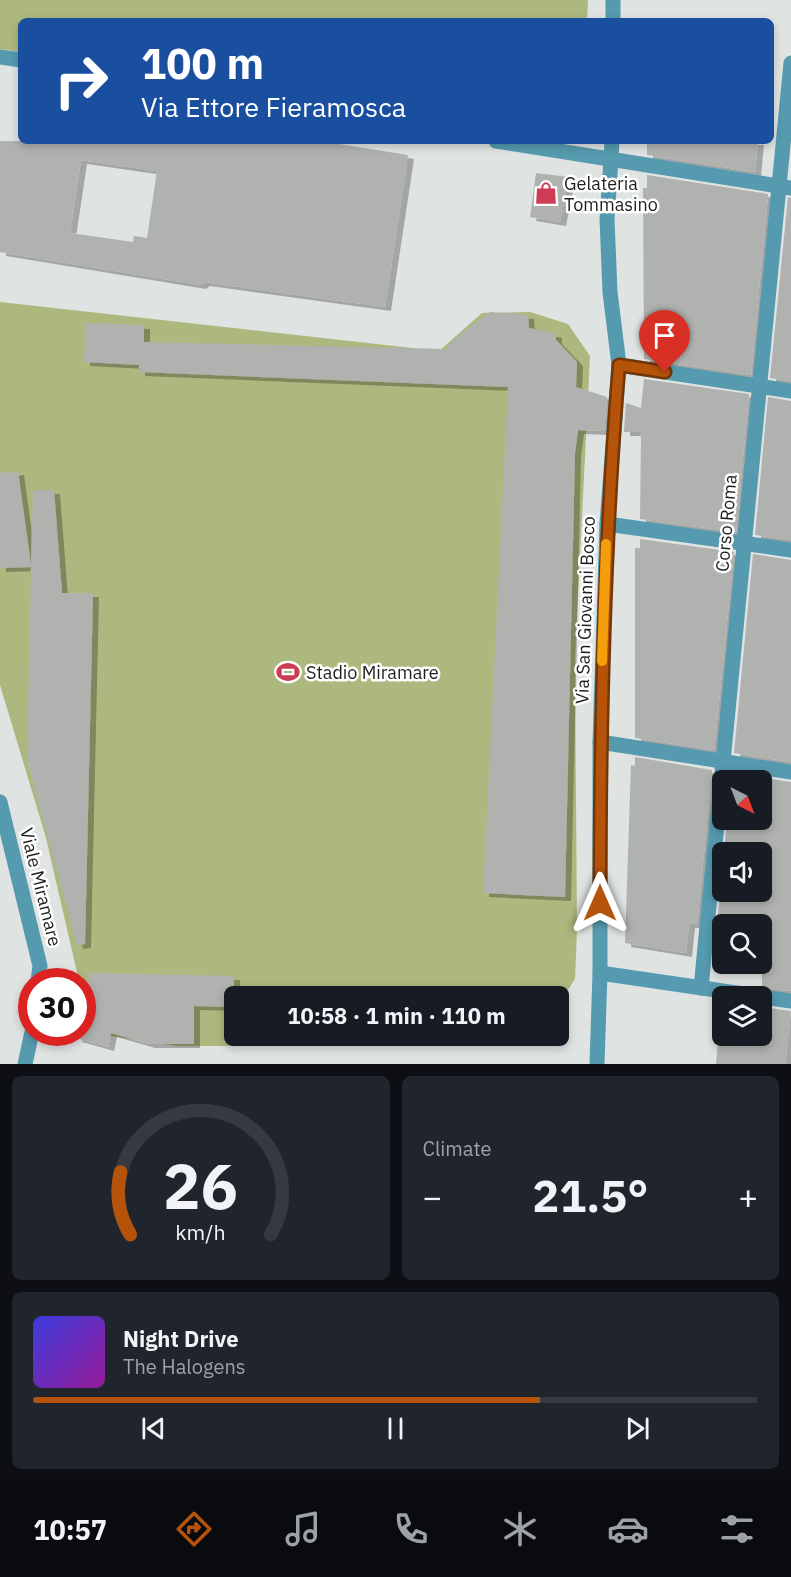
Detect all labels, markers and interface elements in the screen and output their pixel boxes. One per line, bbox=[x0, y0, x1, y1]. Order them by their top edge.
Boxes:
text: 100 m bbox=[141, 36, 264, 91]
icon: right bbox=[42, 42, 120, 120]
text: Via Ettore Fieramosca bbox=[141, 89, 406, 124]
place label: Gelateria Tommasino bbox=[564, 172, 658, 216]
shop icon: Gelateria Tommasino bbox=[533, 180, 559, 206]
pin bbox=[639, 310, 690, 372]
icon: arrive bbox=[648, 319, 681, 352]
street label: Corso Roma bbox=[710, 473, 742, 573]
street label: Via San Giovanni Bosco bbox=[570, 516, 600, 704]
sports icon: Stadio Miramare bbox=[275, 659, 301, 685]
place label: Stadio Miramare bbox=[306, 661, 439, 684]
north arrow bbox=[712, 770, 772, 830]
map controls bbox=[712, 770, 772, 1046]
street label: Viale Miramare bbox=[15, 825, 67, 949]
button: sound bbox=[712, 842, 772, 902]
position arrow bbox=[568, 871, 632, 935]
button: search bbox=[712, 914, 772, 974]
speed limit sign: 30 bbox=[18, 968, 96, 1046]
button: layers bbox=[712, 986, 772, 1046]
text: 10:58 · 1 min · 110 m bbox=[287, 1001, 506, 1030]
text: Climate bbox=[423, 1135, 491, 1162]
text: 26 bbox=[163, 1145, 238, 1226]
text: 21.5° bbox=[532, 1166, 648, 1224]
text: − bbox=[423, 1175, 442, 1218]
text: + bbox=[738, 1175, 758, 1218]
text: km/h bbox=[176, 1218, 226, 1246]
text: Night Drive bbox=[123, 1324, 239, 1353]
text: The Halogens bbox=[123, 1353, 245, 1380]
icon: previous bbox=[137, 1412, 170, 1445]
icon: pause bbox=[379, 1412, 412, 1445]
icon: next bbox=[621, 1412, 654, 1445]
icon: directions bbox=[173, 1508, 215, 1550]
icon: music bbox=[282, 1508, 324, 1550]
icon: phone bbox=[390, 1508, 432, 1550]
icon: climate bbox=[499, 1508, 541, 1550]
icon: car bbox=[607, 1508, 649, 1550]
icon: filters bbox=[716, 1508, 758, 1550]
text: 10:57 bbox=[33, 1512, 107, 1547]

